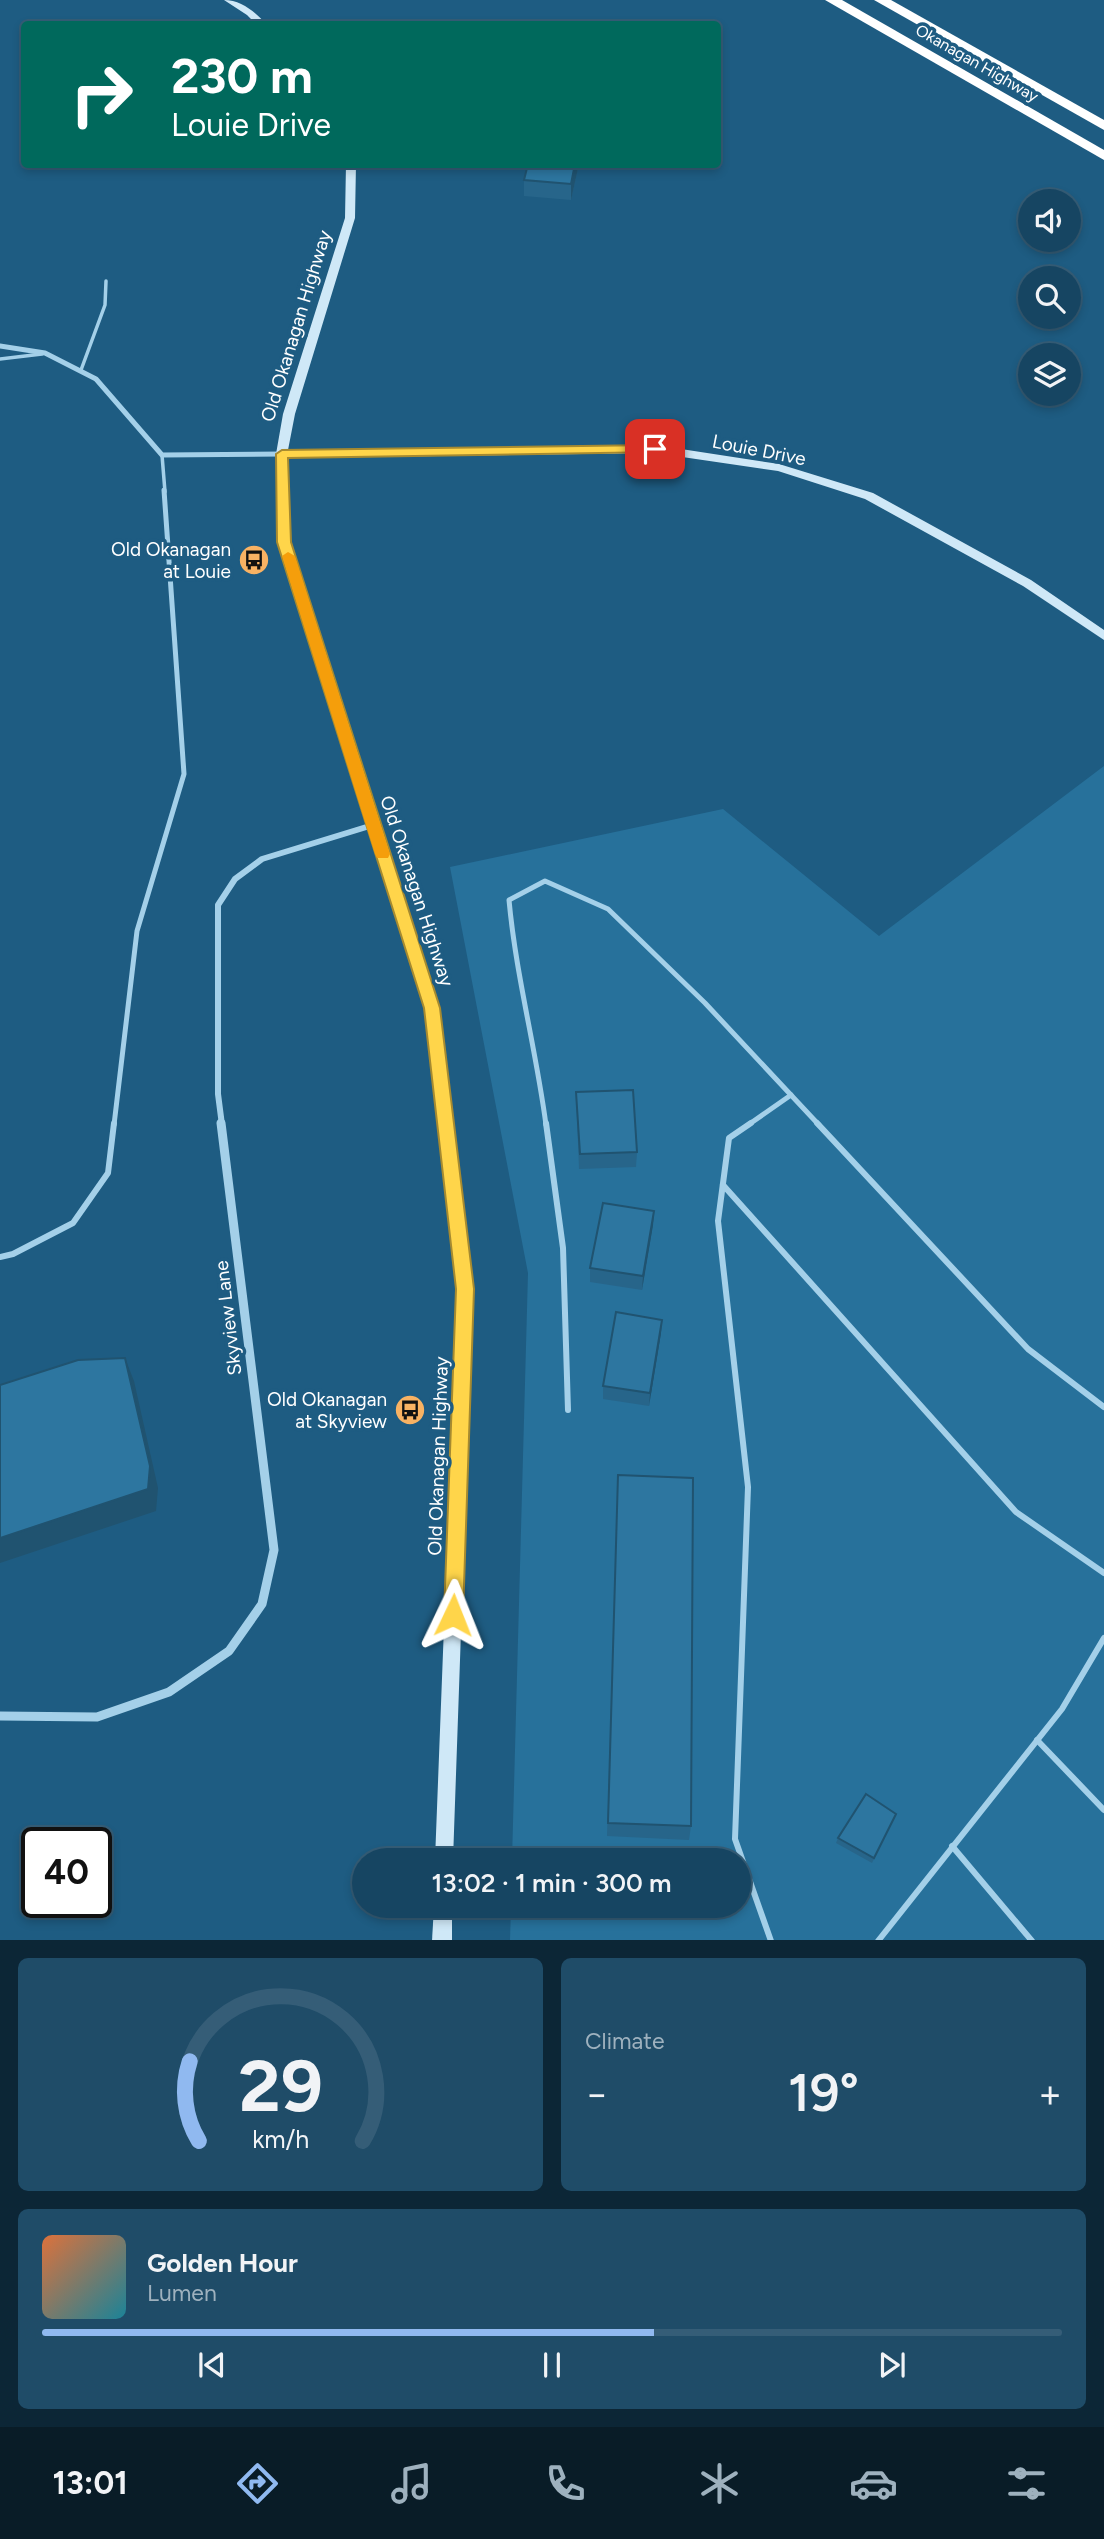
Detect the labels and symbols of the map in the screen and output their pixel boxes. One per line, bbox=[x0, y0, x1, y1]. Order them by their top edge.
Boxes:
street label: Okanagan Highway bbox=[912, 20, 1042, 106]
street label: Old Okanagan Highway bbox=[256, 227, 336, 425]
pin bbox=[625, 419, 685, 479]
street label: Louie Drive bbox=[710, 430, 808, 470]
place label: Old Okanagan at Louie bbox=[111, 538, 231, 583]
bus stop icon: Old Okanagan at Louie bbox=[237, 543, 271, 577]
street label: Old Okanagan Highway bbox=[375, 793, 459, 989]
street label: Skyview Lane bbox=[210, 1259, 246, 1377]
street label: Old Okanagan Highway bbox=[423, 1356, 453, 1556]
place label: Old Okanagan at Skyview bbox=[267, 1388, 387, 1433]
bus stop icon: Old Okanagan at Skyview bbox=[393, 1393, 427, 1427]
position arrow bbox=[416, 1578, 490, 1652]
speed limit sign: 40 bbox=[21, 1827, 112, 1918]

